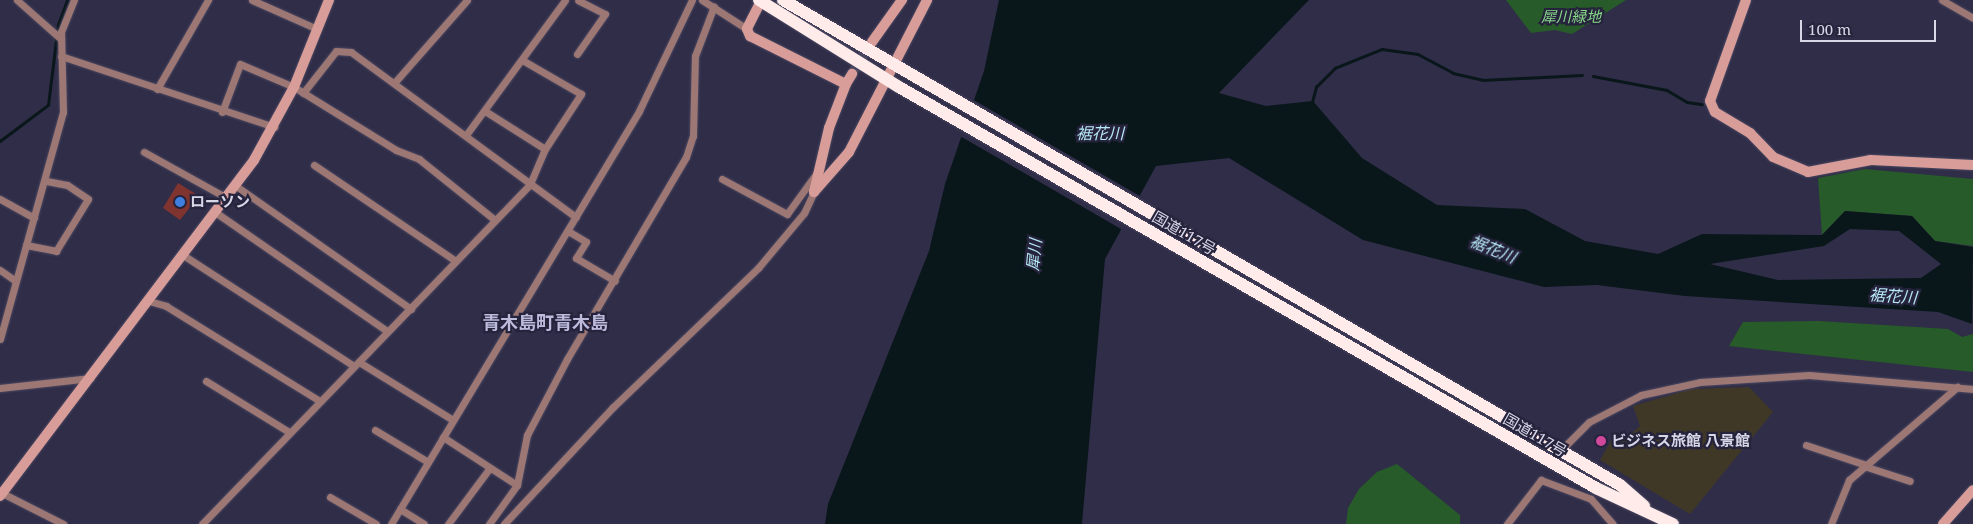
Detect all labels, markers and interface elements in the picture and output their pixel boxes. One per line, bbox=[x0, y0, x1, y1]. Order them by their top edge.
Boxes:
park label: 犀川緑地 bbox=[1541, 8, 1601, 26]
scale bar bbox=[1803, 10, 1939, 42]
text: 100 m bbox=[1808, 19, 1851, 39]
water label: 裾花川 bbox=[1076, 123, 1124, 143]
place label: ローソン bbox=[190, 193, 250, 211]
marker: ローソン bbox=[174, 196, 186, 208]
street label: 国道117号 bbox=[1149, 208, 1219, 258]
water label: 裾花川 bbox=[1467, 231, 1519, 267]
water label: 犀川 bbox=[1023, 238, 1045, 272]
water label: 裾花川 bbox=[1868, 285, 1918, 307]
district label: 青木島町青木島 bbox=[482, 311, 608, 333]
street label: 国道117号 bbox=[1500, 410, 1570, 460]
place label: ビジネス旅館 八景館 bbox=[1611, 432, 1750, 450]
marker: ビジネス旅館 八景館 bbox=[1595, 435, 1607, 447]

